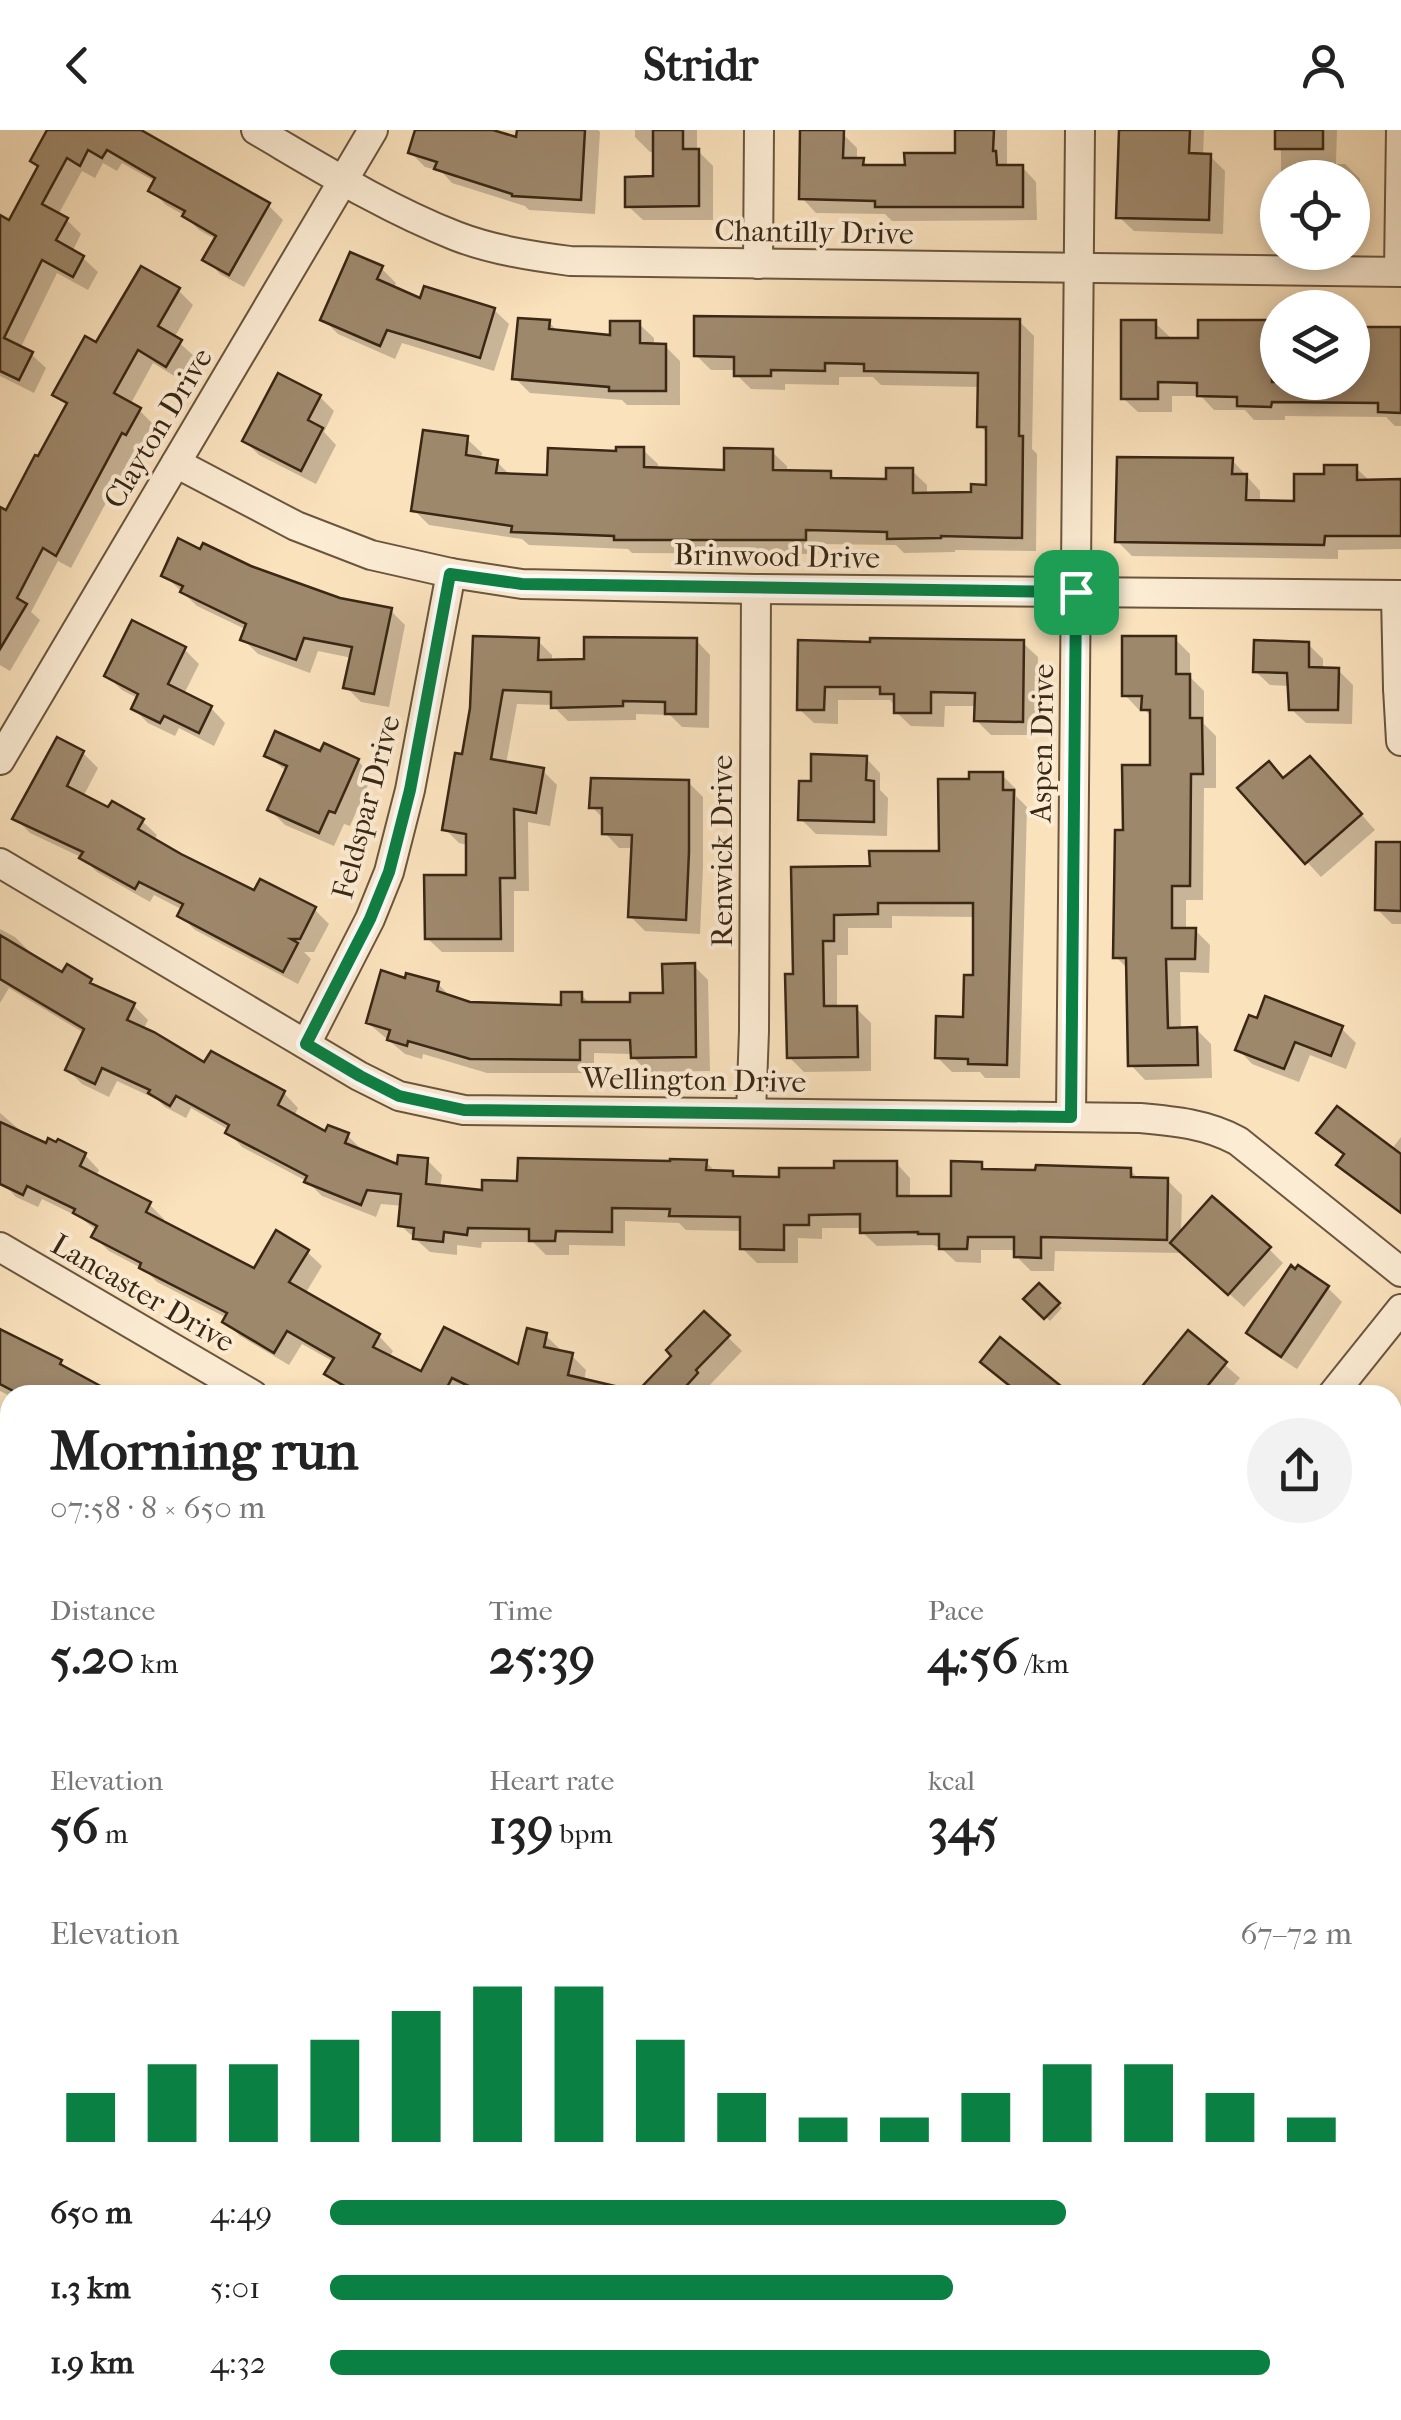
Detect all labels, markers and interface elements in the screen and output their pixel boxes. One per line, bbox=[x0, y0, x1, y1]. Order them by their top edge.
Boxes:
icon: back bbox=[50, 38, 105, 93]
icon: person bbox=[1296, 38, 1351, 93]
text: Stridr bbox=[643, 39, 758, 92]
map controls bbox=[1260, 160, 1370, 400]
button: locate bbox=[1260, 160, 1370, 270]
street label: Chantilly Drive bbox=[714, 213, 914, 252]
button: layers bbox=[1260, 290, 1370, 400]
street label: Clayton Drive bbox=[97, 342, 220, 515]
street label: Brinwood Drive bbox=[674, 537, 881, 576]
pin bbox=[1034, 550, 1119, 635]
icon: arrive bbox=[1049, 565, 1104, 620]
street label: Aspen Drive bbox=[1024, 663, 1061, 824]
street label: Feldspar Drive bbox=[325, 711, 408, 903]
street label: Renwick Drive bbox=[705, 755, 740, 947]
street label: Wellington Drive bbox=[581, 1061, 807, 1100]
street label: Lancaster Drive bbox=[45, 1227, 241, 1360]
button: share bbox=[1247, 1418, 1352, 1523]
text: Morning run bbox=[50, 1419, 358, 1483]
text: 07:58 · 8 × 650 m bbox=[50, 1489, 265, 1526]
text: Distance bbox=[50, 1594, 155, 1627]
text: Time bbox=[489, 1594, 553, 1627]
text: Pace bbox=[928, 1594, 984, 1627]
text: 5.20 bbox=[50, 1627, 135, 1686]
text: 25:39 bbox=[489, 1627, 595, 1686]
text: 4:56 bbox=[928, 1627, 1018, 1686]
text: km bbox=[135, 1647, 178, 1680]
text: /km bbox=[1018, 1647, 1069, 1680]
text: Elevation bbox=[50, 1764, 163, 1797]
text: Heart rate bbox=[489, 1764, 614, 1797]
text: kcal bbox=[928, 1764, 975, 1797]
text: 56 bbox=[50, 1797, 99, 1856]
text: 139 bbox=[489, 1797, 554, 1856]
text: 345 bbox=[928, 1797, 998, 1856]
text: m bbox=[99, 1817, 128, 1850]
text: bpm bbox=[554, 1817, 613, 1850]
text: Elevation bbox=[50, 1915, 179, 1952]
text: 67–72 m bbox=[1240, 1915, 1352, 1952]
text: 650 m bbox=[50, 2194, 132, 2231]
text: 4:49 bbox=[210, 2194, 272, 2231]
text: 1.3 km bbox=[50, 2269, 131, 2306]
text: 5:01 bbox=[210, 2269, 260, 2306]
text: 1.9 km bbox=[50, 2344, 134, 2381]
text: 4:32 bbox=[210, 2344, 266, 2381]

